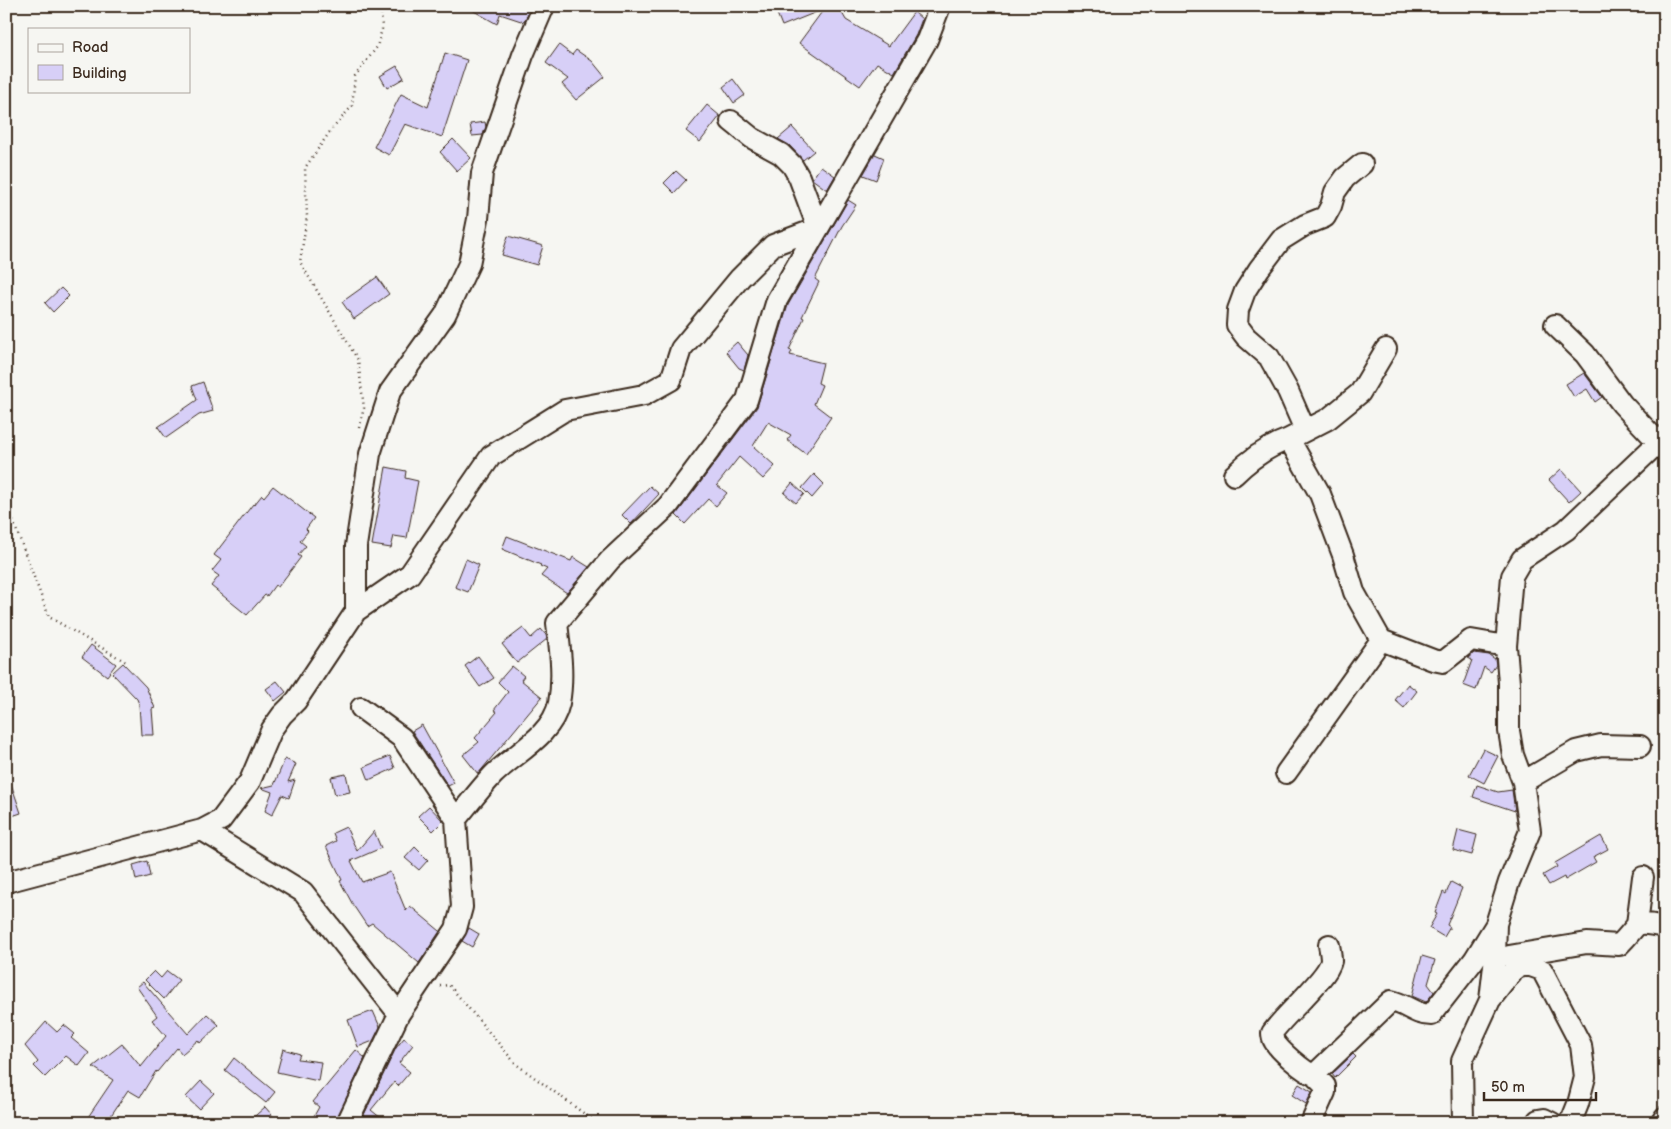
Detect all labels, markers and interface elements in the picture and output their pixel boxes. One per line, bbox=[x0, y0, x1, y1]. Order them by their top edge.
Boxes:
legend bbox=[28, 28, 190, 92]
text: Road bbox=[72, 38, 108, 57]
text: Building bbox=[72, 64, 127, 83]
scale bar bbox=[1484, 1069, 1596, 1101]
text: 50 m bbox=[1491, 1078, 1525, 1097]

